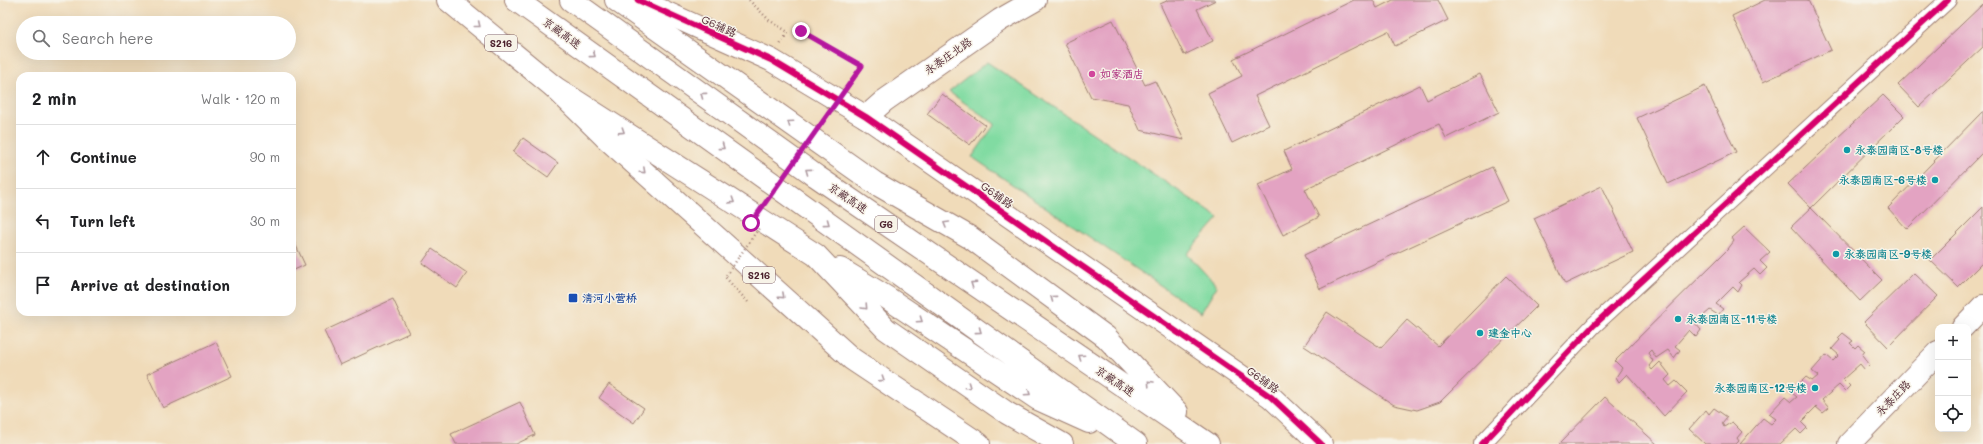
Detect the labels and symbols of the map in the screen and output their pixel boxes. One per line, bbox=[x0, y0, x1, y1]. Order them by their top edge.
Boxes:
street label: G6辅路 bbox=[699, 11, 739, 40]
street label: 京藏高速 bbox=[540, 14, 585, 52]
one-way arrow bbox=[473, 20, 480, 27]
route end bbox=[792, 22, 810, 40]
street label: 永泰庄北路 bbox=[921, 34, 975, 78]
road number: S216 bbox=[485, 35, 517, 51]
one-way arrow bbox=[589, 50, 596, 58]
place label: 如家酒店 bbox=[1100, 66, 1144, 81]
marker: 如家酒店 bbox=[1087, 69, 1097, 79]
one-way arrow bbox=[700, 92, 707, 100]
one-way arrow bbox=[787, 120, 794, 128]
one-way arrow bbox=[618, 126, 625, 133]
one-way arrow bbox=[717, 142, 724, 149]
place label: 永泰园南区-8号楼 bbox=[1855, 142, 1943, 157]
marker: 永泰园南区-8号楼 bbox=[1842, 145, 1852, 155]
one-way arrow bbox=[639, 167, 646, 174]
one-way arrow bbox=[806, 169, 813, 176]
place label: 永泰园南区-6号楼 bbox=[1839, 172, 1927, 187]
marker: 永泰园南区-6号楼 bbox=[1930, 175, 1940, 185]
street label: G6辅路 bbox=[978, 178, 1017, 211]
street label: 京藏高速 bbox=[826, 179, 871, 216]
one-way arrow bbox=[728, 196, 735, 204]
route start bbox=[742, 214, 760, 232]
road number: G6 bbox=[875, 216, 897, 232]
one-way arrow bbox=[823, 218, 830, 225]
one-way arrow bbox=[943, 221, 950, 228]
place label: 永泰园南区-9号楼 bbox=[1844, 246, 1932, 261]
marker: 永泰园南区-9号楼 bbox=[1831, 249, 1841, 259]
road number: S216 bbox=[743, 267, 775, 283]
one-way arrow bbox=[971, 282, 978, 289]
place label: 清河小营桥 bbox=[582, 290, 637, 305]
one-way arrow bbox=[777, 291, 784, 298]
marker: 清河小营桥 bbox=[567, 292, 579, 304]
one-way arrow bbox=[1050, 295, 1057, 303]
one-way arrow bbox=[861, 302, 868, 310]
place label: 永泰园南区-11号楼 bbox=[1686, 311, 1777, 326]
marker: 永泰园南区-11号楼 bbox=[1673, 314, 1683, 324]
one-way arrow bbox=[916, 315, 923, 322]
place label: 建金中心 bbox=[1488, 325, 1532, 340]
one-way arrow bbox=[974, 326, 981, 333]
marker: 建金中心 bbox=[1475, 328, 1485, 338]
one-way arrow bbox=[1078, 354, 1085, 362]
street label: 京藏高速 bbox=[1093, 362, 1138, 399]
street label: G6辅路 bbox=[1244, 363, 1283, 396]
one-way arrow bbox=[877, 374, 884, 381]
street label: 永泰庄路 bbox=[1872, 377, 1913, 419]
one-way arrow bbox=[1147, 380, 1155, 388]
place label: 永泰园南区-12号楼 bbox=[1714, 380, 1807, 395]
one-way arrow bbox=[964, 381, 971, 389]
marker: 永泰园南区-12号楼 bbox=[1810, 383, 1820, 393]
one-way arrow bbox=[1024, 388, 1031, 396]

